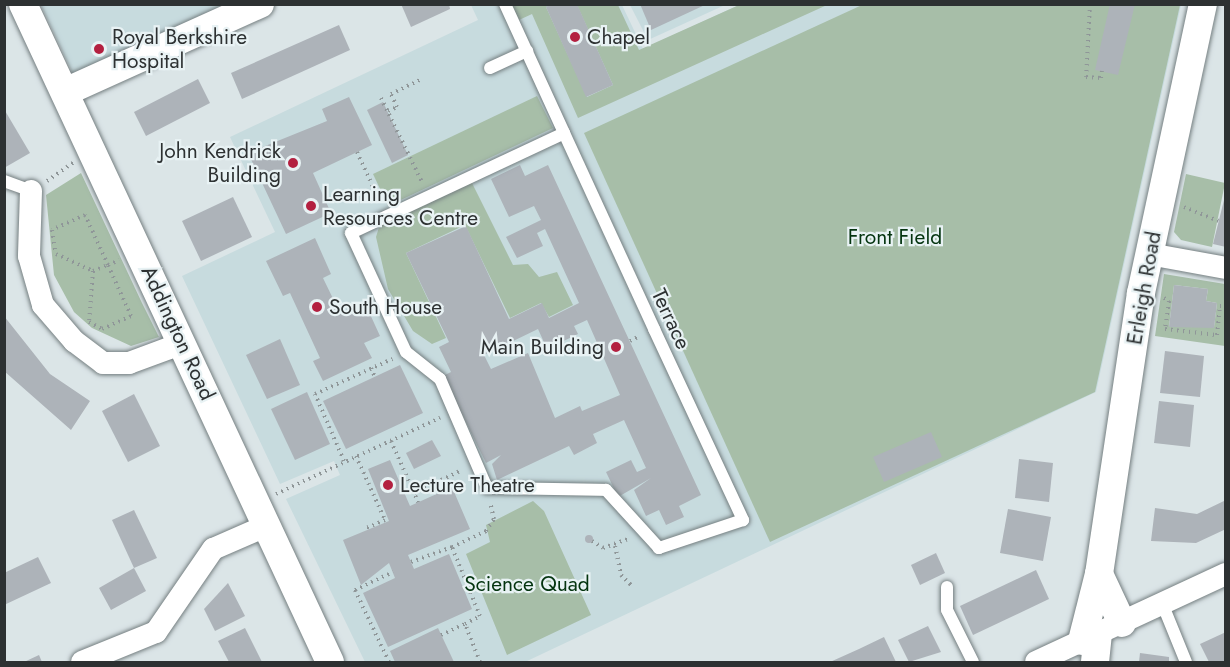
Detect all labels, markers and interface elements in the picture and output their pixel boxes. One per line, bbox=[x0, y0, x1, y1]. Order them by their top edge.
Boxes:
place label: Royal Berkshire Hospital bbox=[112, 24, 247, 74]
place label: Chapel bbox=[587, 24, 650, 50]
marker: Chapel bbox=[568, 30, 582, 44]
marker: Royal Berkshire Hospital bbox=[90, 40, 108, 58]
place label: John Kendrick Building bbox=[159, 138, 281, 188]
marker: John Kendrick Building bbox=[286, 156, 300, 170]
place label: Learning Resources Centre bbox=[323, 181, 478, 231]
marker: Learning Resources Centre bbox=[304, 199, 318, 213]
park label: Front Field bbox=[848, 224, 942, 250]
street label: Erleigh Road bbox=[1122, 229, 1166, 347]
street label: Addington Road bbox=[136, 262, 220, 404]
street label: Terrace bbox=[646, 285, 696, 353]
place label: South House bbox=[329, 294, 442, 320]
marker: South House bbox=[310, 300, 324, 314]
place label: Main Building bbox=[481, 334, 604, 360]
marker: Main Building bbox=[609, 340, 623, 354]
place label: Lecture Theatre bbox=[400, 472, 535, 498]
marker: Lecture Theatre bbox=[381, 478, 395, 492]
park label: Science Quad bbox=[464, 571, 590, 597]

